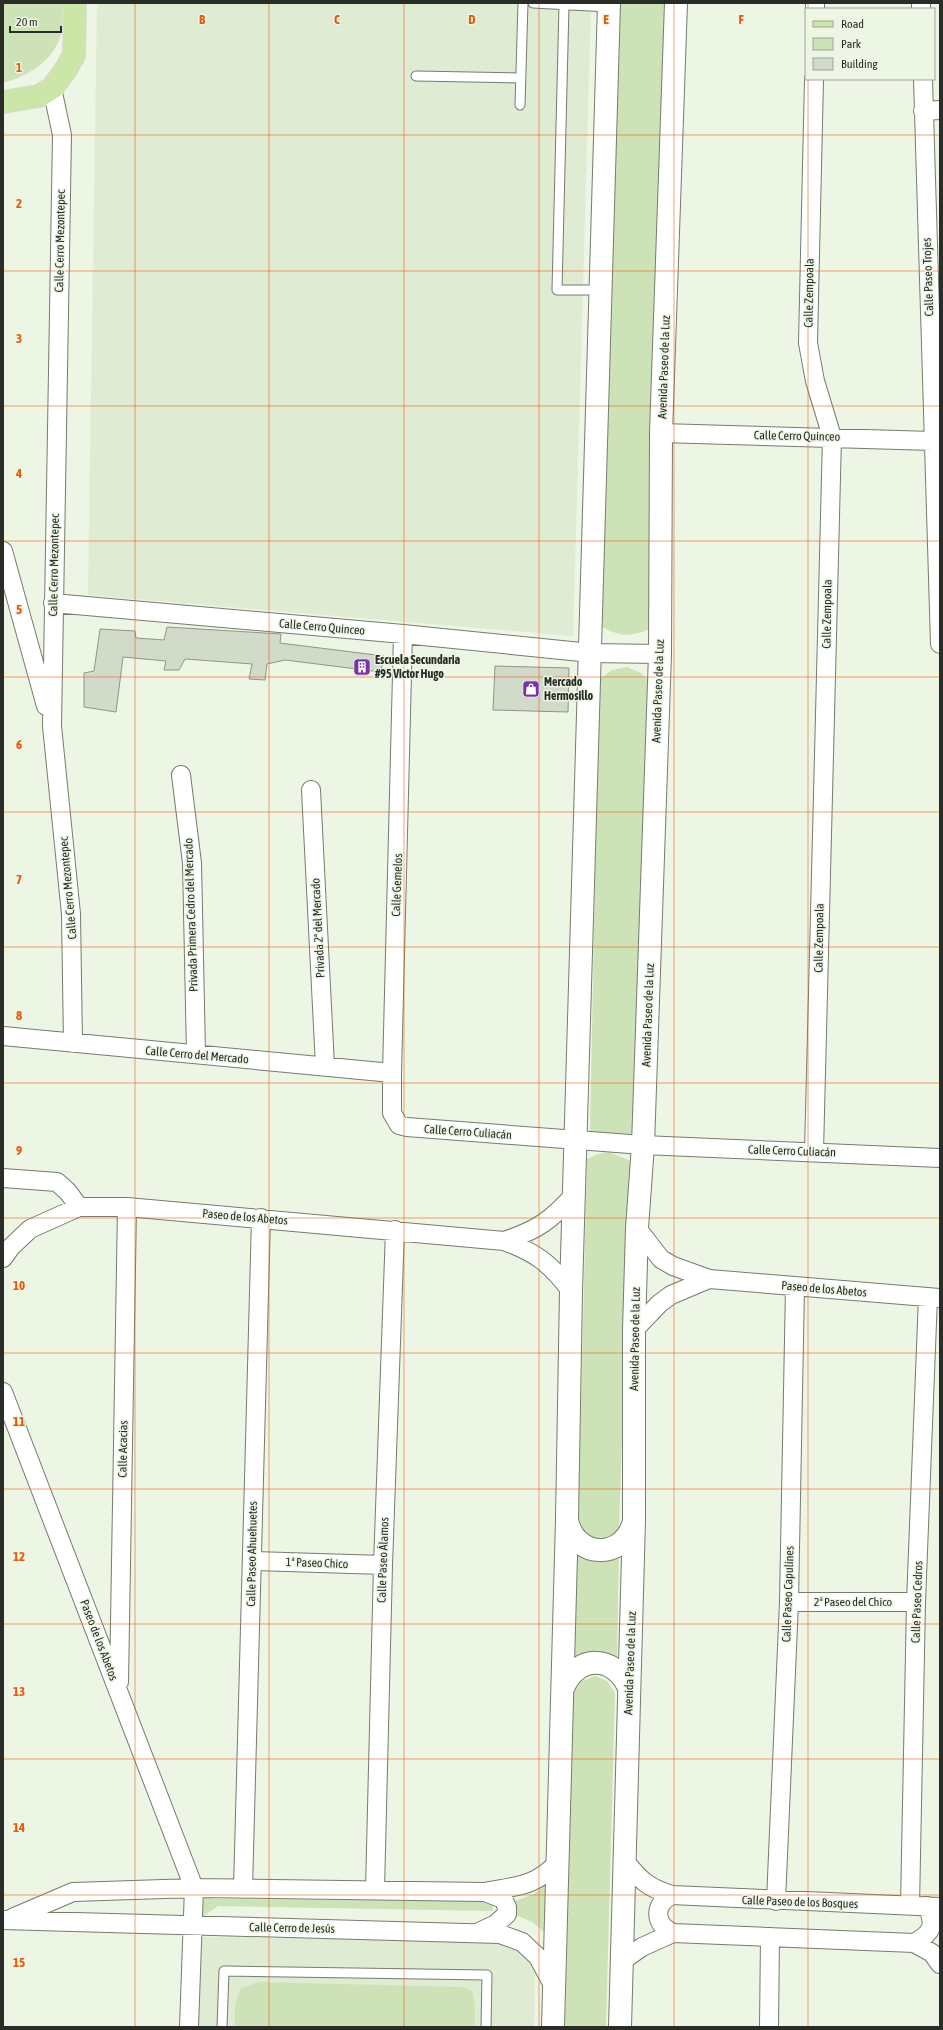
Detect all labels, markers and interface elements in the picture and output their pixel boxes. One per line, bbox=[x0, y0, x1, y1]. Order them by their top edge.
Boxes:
scale bar bbox=[10, 8, 61, 34]
legend bbox=[805, 8, 935, 80]
text: B bbox=[199, 12, 206, 27]
text: C bbox=[334, 12, 340, 27]
text: D bbox=[468, 12, 476, 27]
text: E bbox=[603, 12, 609, 27]
text: F bbox=[738, 12, 744, 27]
text: 20 m bbox=[16, 15, 38, 29]
text: Road bbox=[841, 17, 864, 31]
text: Park bbox=[841, 37, 862, 51]
text: Building bbox=[841, 57, 879, 71]
text: 1 bbox=[16, 60, 22, 75]
street label: Calle Cerro Mezontepec bbox=[52, 189, 68, 293]
text: 2 bbox=[16, 196, 22, 211]
street label: Calle Paseo Trojes bbox=[920, 237, 936, 317]
street label: Calle Zempoala bbox=[801, 258, 817, 328]
street label: Avenida Paseo de la Luz bbox=[655, 314, 673, 419]
text: 3 bbox=[16, 331, 22, 346]
street label: Calle Cerro Quinceo bbox=[754, 428, 841, 444]
text: 4 bbox=[15, 466, 22, 481]
street label: Calle Cerro Mezontepec bbox=[46, 513, 62, 617]
street label: Calle Zempoala bbox=[819, 579, 835, 649]
text: 5 bbox=[16, 602, 22, 617]
street label: Calle Cerro Quinceo bbox=[278, 616, 366, 638]
street label: Avenida Paseo de la Luz bbox=[649, 638, 667, 743]
place label: Escuela Secundaria #95 Victor Hugo bbox=[374, 653, 460, 681]
building icon: Escuela Secundaria #95 Victor Hugo bbox=[352, 657, 372, 677]
place label: Mercado Hermosillo bbox=[544, 675, 593, 703]
shop icon: Mercado Hermosillo bbox=[521, 679, 541, 699]
text: 6 bbox=[16, 737, 22, 752]
street label: Calle Cerro Mezontepec bbox=[56, 836, 79, 940]
street label: Privada Primera Cedro del Mercado bbox=[181, 837, 201, 992]
street label: Calle Gemelos bbox=[389, 853, 405, 917]
text: 7 bbox=[16, 872, 22, 887]
street label: Privada 2ª del Mercado bbox=[308, 877, 328, 978]
street label: Calle Zempoala bbox=[811, 903, 827, 973]
street label: Avenida Paseo de la Luz bbox=[639, 962, 657, 1067]
text: 8 bbox=[16, 1008, 22, 1023]
street label: Calle Cerro del Mercado bbox=[145, 1043, 250, 1067]
street label: Calle Cerro Culiacán bbox=[424, 1122, 512, 1142]
street label: Calle Cerro Culiacán bbox=[748, 1142, 836, 1160]
text: 9 bbox=[16, 1143, 22, 1158]
street label: Paseo de los Abetos bbox=[202, 1206, 288, 1228]
text: 10 bbox=[13, 1278, 25, 1293]
street label: Paseo de los Abetos bbox=[781, 1278, 867, 1300]
street label: Avenida Paseo de la Luz bbox=[627, 1286, 643, 1391]
text: 11 bbox=[13, 1414, 25, 1429]
street label: Calle Acacias bbox=[116, 1420, 130, 1478]
street label: Calle Paseo Ahuehuetes bbox=[244, 1501, 260, 1607]
street label: Calle Paseo Álamos bbox=[375, 1517, 391, 1603]
street label: Calle Paseo Capulines bbox=[779, 1546, 797, 1642]
text: 12 bbox=[13, 1549, 25, 1564]
street label: 1ª Paseo Chico bbox=[286, 1555, 349, 1571]
street label: Calle Paseo Cedros bbox=[909, 1561, 925, 1643]
street label: 2ª Paseo del Chico bbox=[814, 1595, 893, 1609]
street label: Paseo de los Abetos bbox=[77, 1597, 121, 1683]
street label: Avenida Paseo de la Luz bbox=[621, 1610, 639, 1715]
text: 13 bbox=[13, 1684, 25, 1699]
text: 14 bbox=[13, 1820, 25, 1835]
street label: Calle Paseo de los Bosques bbox=[742, 1893, 858, 1911]
street label: Calle Cerro de Jesús bbox=[249, 1920, 335, 1936]
text: 15 bbox=[13, 1955, 25, 1970]

